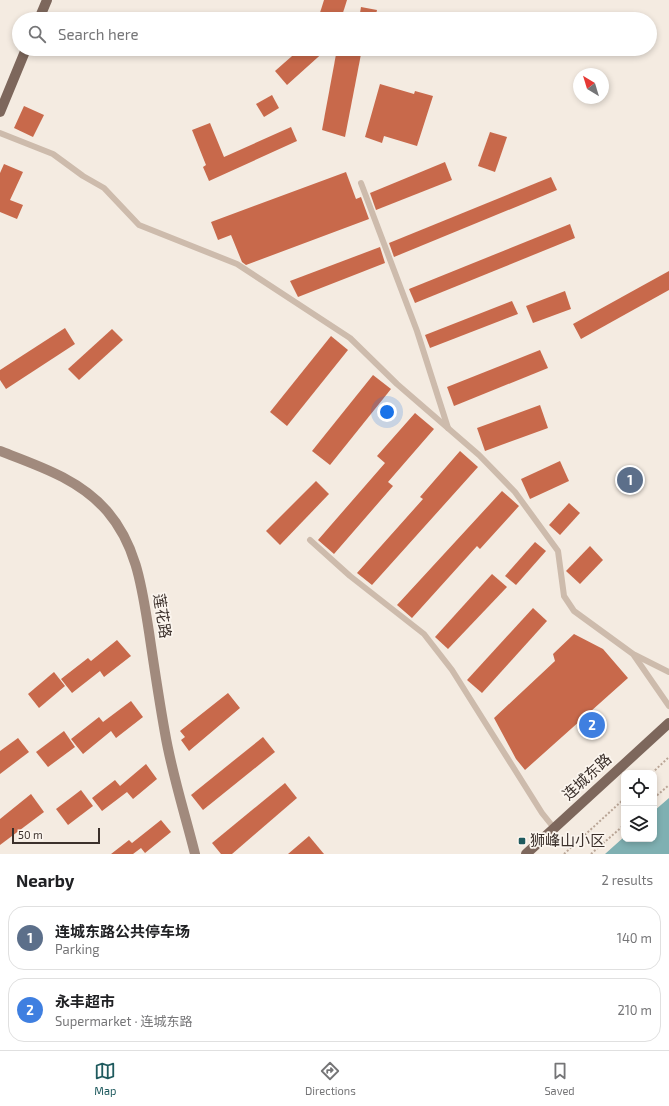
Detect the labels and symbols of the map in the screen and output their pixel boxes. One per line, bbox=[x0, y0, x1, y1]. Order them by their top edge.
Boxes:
north arrow bbox=[573, 68, 609, 104]
your location bbox=[377, 402, 397, 422]
pin: 1 bbox=[617, 465, 643, 495]
street label: 莲花路 bbox=[151, 592, 175, 639]
pin: 2 bbox=[579, 710, 605, 740]
street label: 连城东路 bbox=[558, 749, 614, 803]
scale bar bbox=[12, 826, 100, 845]
place label: 狮峰山小区 bbox=[530, 831, 605, 849]
marker: 狮峰山小区 bbox=[517, 836, 527, 846]

